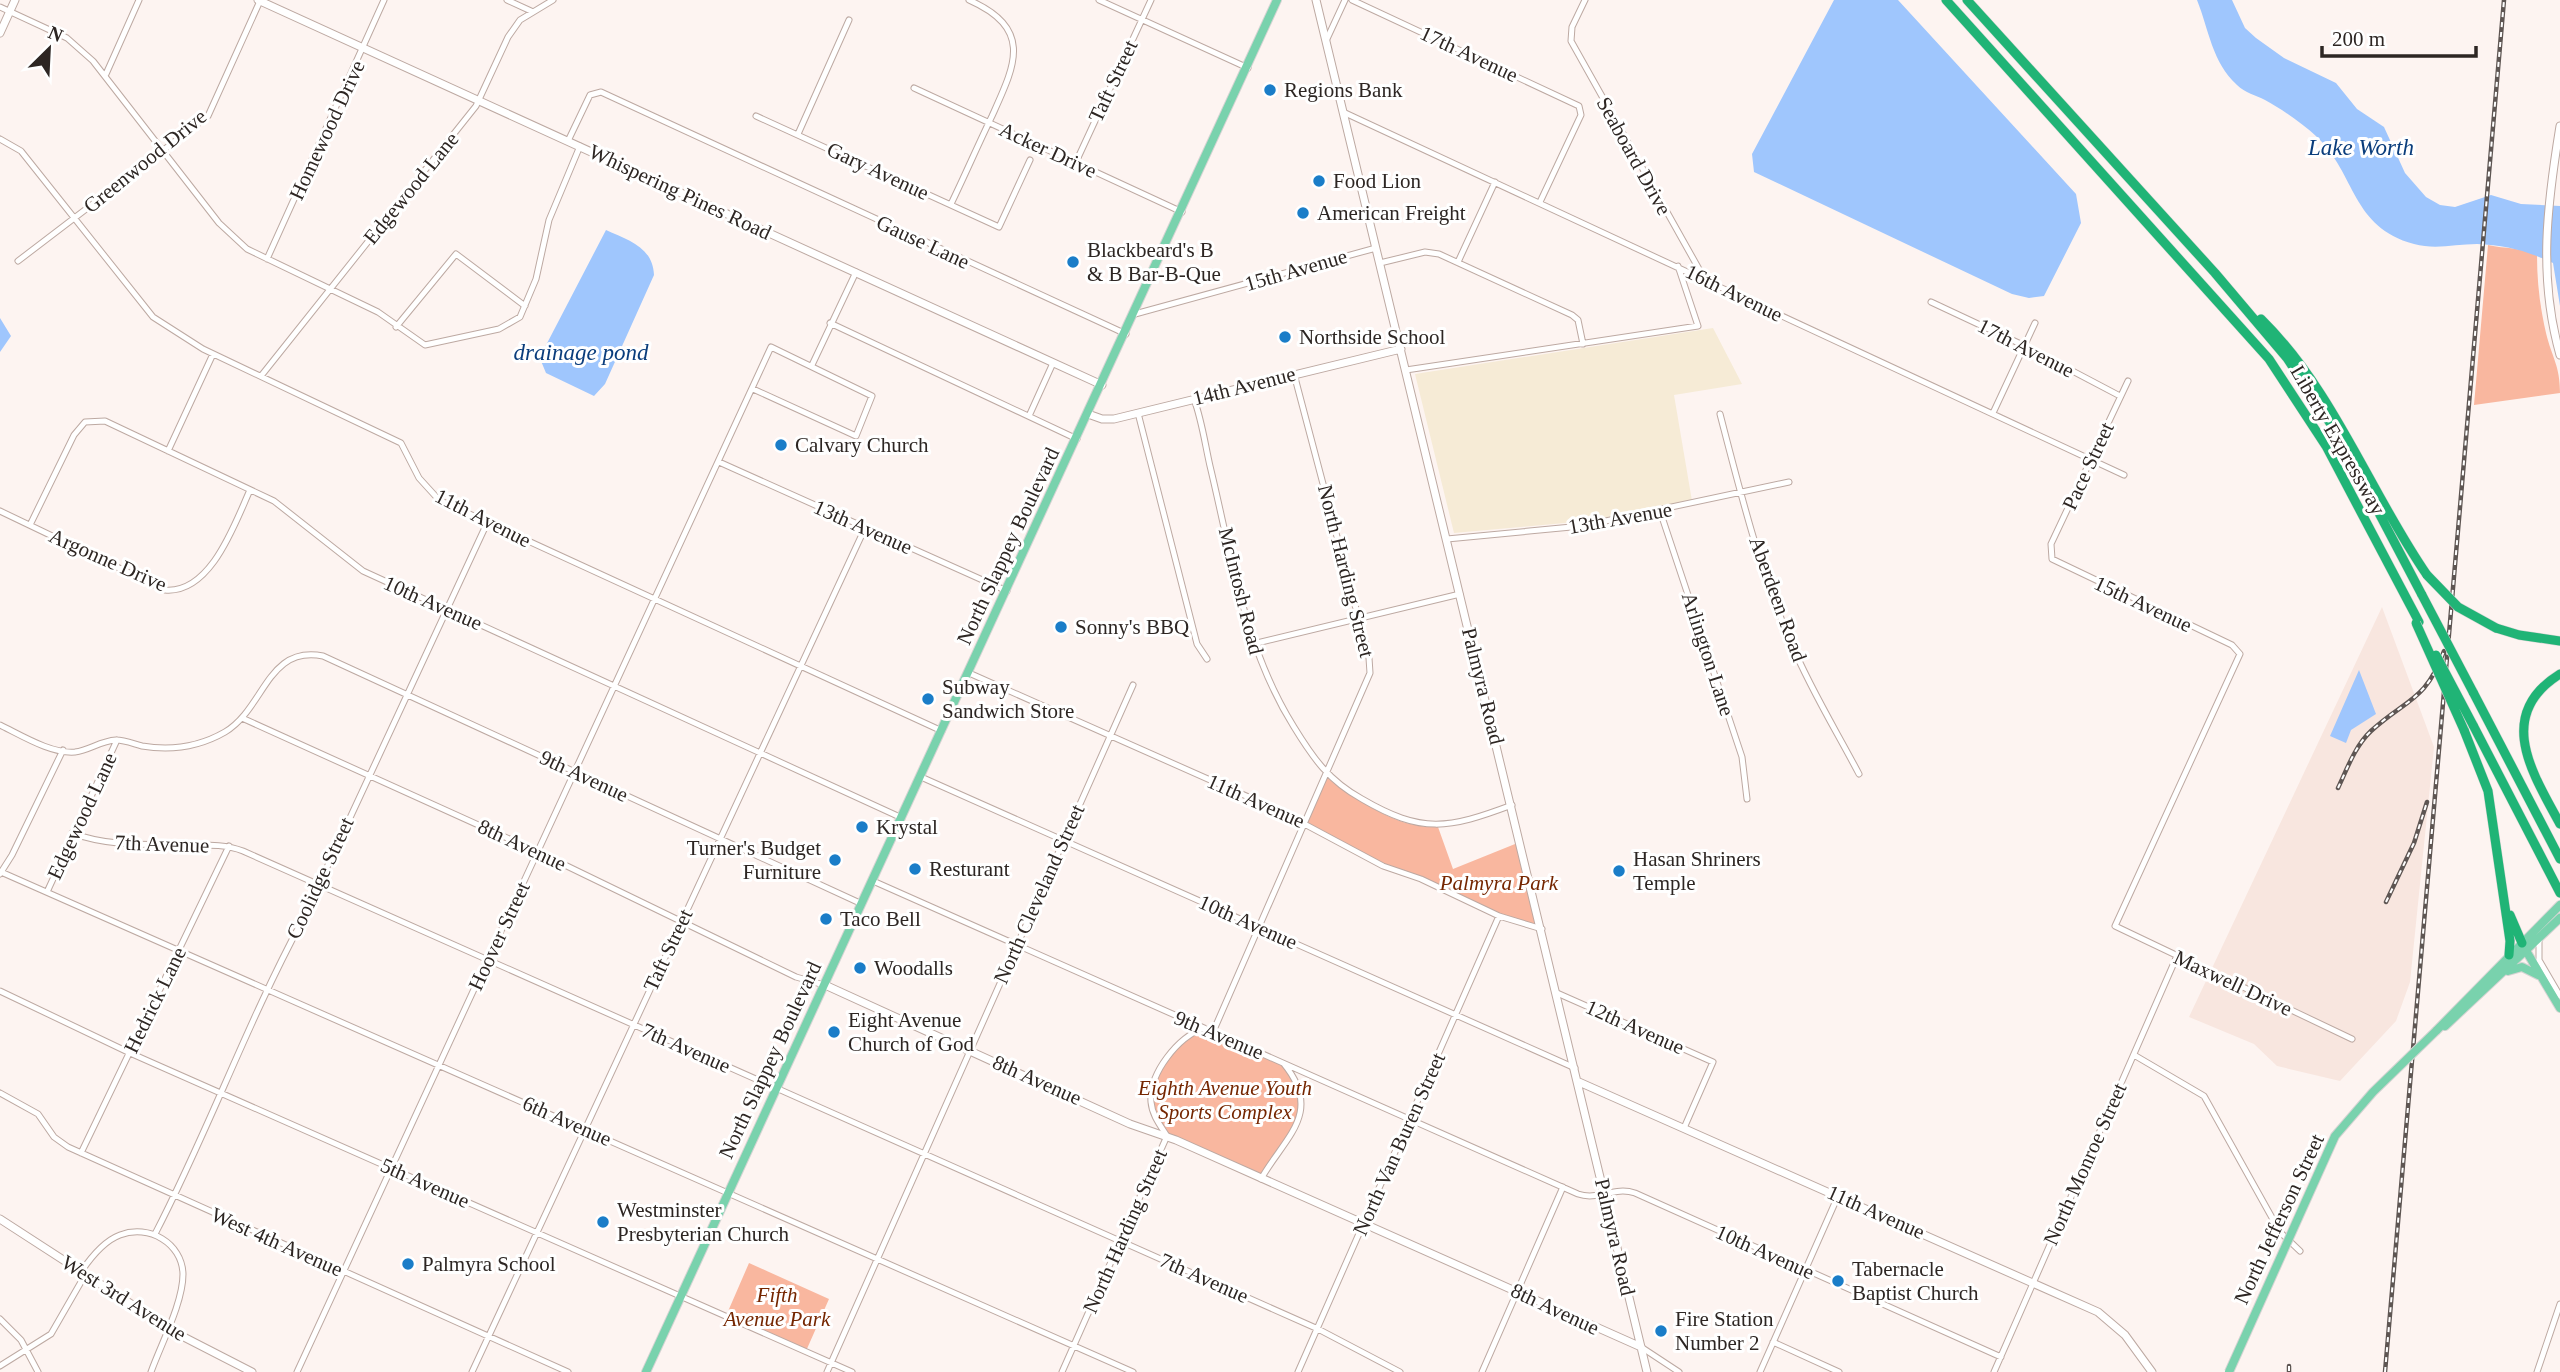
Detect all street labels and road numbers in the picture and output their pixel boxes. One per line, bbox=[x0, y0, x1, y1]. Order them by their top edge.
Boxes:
street label: 17th Avenue bbox=[1416, 21, 1522, 87]
street label: Taft Street bbox=[1084, 36, 1142, 126]
street label: Homewood Drive bbox=[284, 56, 370, 204]
street label: Seaboard Drive bbox=[1592, 93, 1676, 219]
street label: Greenwood Drive bbox=[79, 104, 211, 218]
street label: Acker Drive bbox=[996, 117, 1100, 183]
street label: Edgewood Lane bbox=[359, 127, 463, 249]
street label: Gary Avenue bbox=[823, 137, 933, 205]
street label: Whispering Pines Road bbox=[585, 139, 775, 245]
street label: Gause Lane bbox=[873, 210, 973, 274]
street label: 15th Avenue bbox=[1242, 244, 1350, 296]
street label: 16th Avenue bbox=[1681, 259, 1787, 327]
street label: 17th Avenue bbox=[1974, 313, 2078, 383]
street label: Liberty Expressway bbox=[2285, 361, 2391, 519]
street label: 14th Avenue bbox=[1190, 362, 1298, 410]
street label: Pace Street bbox=[2057, 418, 2119, 514]
street label: North Slappey Boulevard bbox=[952, 443, 1064, 648]
street label: North Harding Street bbox=[1313, 482, 1379, 660]
street label: 11th Avenue bbox=[431, 484, 535, 552]
street label: 13th Avenue bbox=[810, 495, 916, 559]
street label: 13th Avenue bbox=[1566, 497, 1674, 539]
street label: Argonne Drive bbox=[45, 523, 171, 597]
street label: McIntosh Road bbox=[1214, 525, 1268, 657]
street label: Aberdeen Road bbox=[1744, 533, 1812, 665]
street label: 10th Avenue bbox=[380, 571, 486, 635]
street label: 15th Avenue bbox=[2090, 571, 2196, 637]
street label: Arlington Lane bbox=[1677, 589, 1739, 719]
street label: Palmyra Road bbox=[1457, 625, 1509, 747]
street label: 9th Avenue bbox=[536, 745, 632, 807]
street label: Edgewood Lane bbox=[42, 749, 122, 883]
street label: 11th Avenue bbox=[1203, 769, 1309, 833]
street label: North Cleveland Street bbox=[989, 801, 1089, 987]
street label: Coolidge Street bbox=[281, 813, 359, 943]
street label: 8th Avenue bbox=[474, 814, 570, 876]
street label: 7th Avenue bbox=[114, 830, 210, 858]
street label: Hoover Street bbox=[463, 878, 535, 994]
street label: 10th Avenue bbox=[1195, 890, 1301, 954]
street label: Taft Street bbox=[639, 905, 697, 995]
street label: Hedrick Lane bbox=[119, 943, 191, 1057]
street label: Maxwell Drive bbox=[2170, 945, 2296, 1021]
street label: North Slappey Boulevard bbox=[714, 957, 826, 1162]
street label: 12th Avenue bbox=[1582, 995, 1688, 1059]
street label: 9th Avenue bbox=[1171, 1005, 1267, 1065]
street label: 7th Avenue bbox=[638, 1018, 734, 1078]
street label: North Van Buren Street bbox=[1348, 1049, 1450, 1239]
street label: 8th Avenue bbox=[989, 1050, 1085, 1110]
street label: North Monroe Street bbox=[2038, 1079, 2132, 1249]
street label: 6th Avenue bbox=[519, 1091, 615, 1151]
street label: North Jefferson Street bbox=[2229, 1130, 2329, 1308]
street label: North Harding Street bbox=[1078, 1145, 1172, 1317]
street label: 5th Avenue bbox=[377, 1153, 473, 1213]
street label: Palmyra Road bbox=[1590, 1176, 1640, 1298]
street label: 11th Avenue bbox=[1823, 1180, 1929, 1244]
street label: West 4th Avenue bbox=[208, 1202, 346, 1282]
street label: 10th Avenue bbox=[1712, 1220, 1818, 1284]
street label: 7th Avenue bbox=[1156, 1248, 1252, 1308]
street label: West 3rd Avenue bbox=[57, 1250, 191, 1346]
street label: 8th Avenue bbox=[1507, 1278, 1603, 1340]

